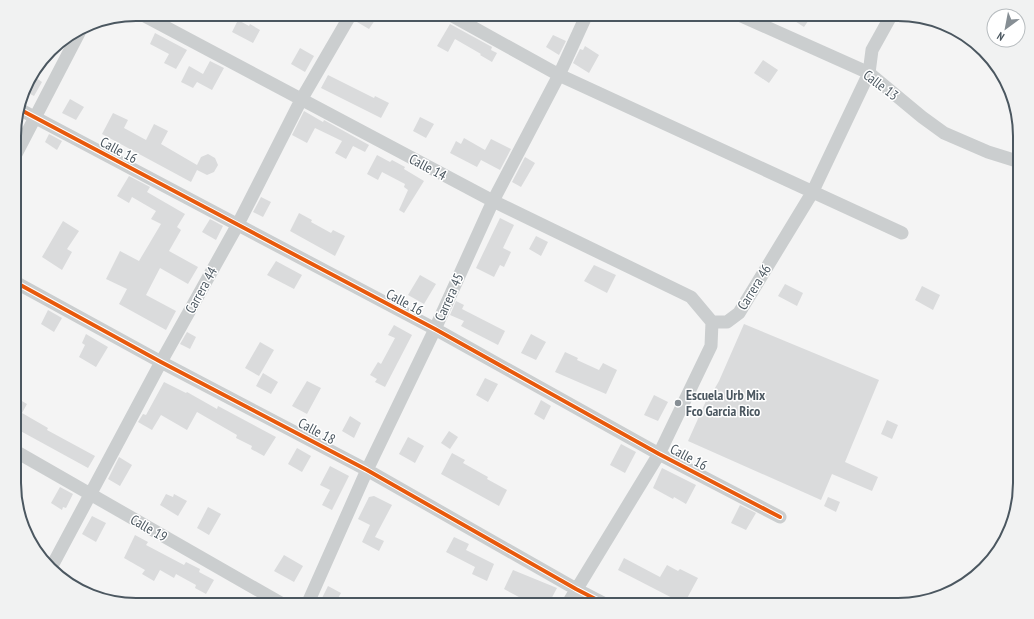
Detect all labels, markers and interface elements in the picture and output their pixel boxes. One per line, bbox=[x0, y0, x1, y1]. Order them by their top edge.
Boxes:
north arrow bbox=[986, 8, 1026, 48]
text: N bbox=[994, 29, 1007, 44]
street label: Calle 13 bbox=[860, 66, 902, 104]
street label: Calle 16 bbox=[97, 133, 141, 167]
street label: Calle 14 bbox=[406, 150, 450, 185]
street label: Carrera 46 bbox=[733, 261, 775, 313]
street label: Carrera 44 bbox=[181, 263, 221, 316]
street label: Carrera 45 bbox=[431, 270, 467, 324]
street label: Calle 16 bbox=[383, 285, 427, 319]
place label: Escuela Urb Mix Fco Garcia Rico bbox=[686, 386, 766, 420]
marker: Escuela Urb Mix Fco Garcia Rico bbox=[673, 398, 683, 408]
street label: Calle 18 bbox=[295, 414, 339, 448]
street label: Calle 16 bbox=[667, 440, 711, 474]
street label: Calle 19 bbox=[127, 510, 171, 546]

